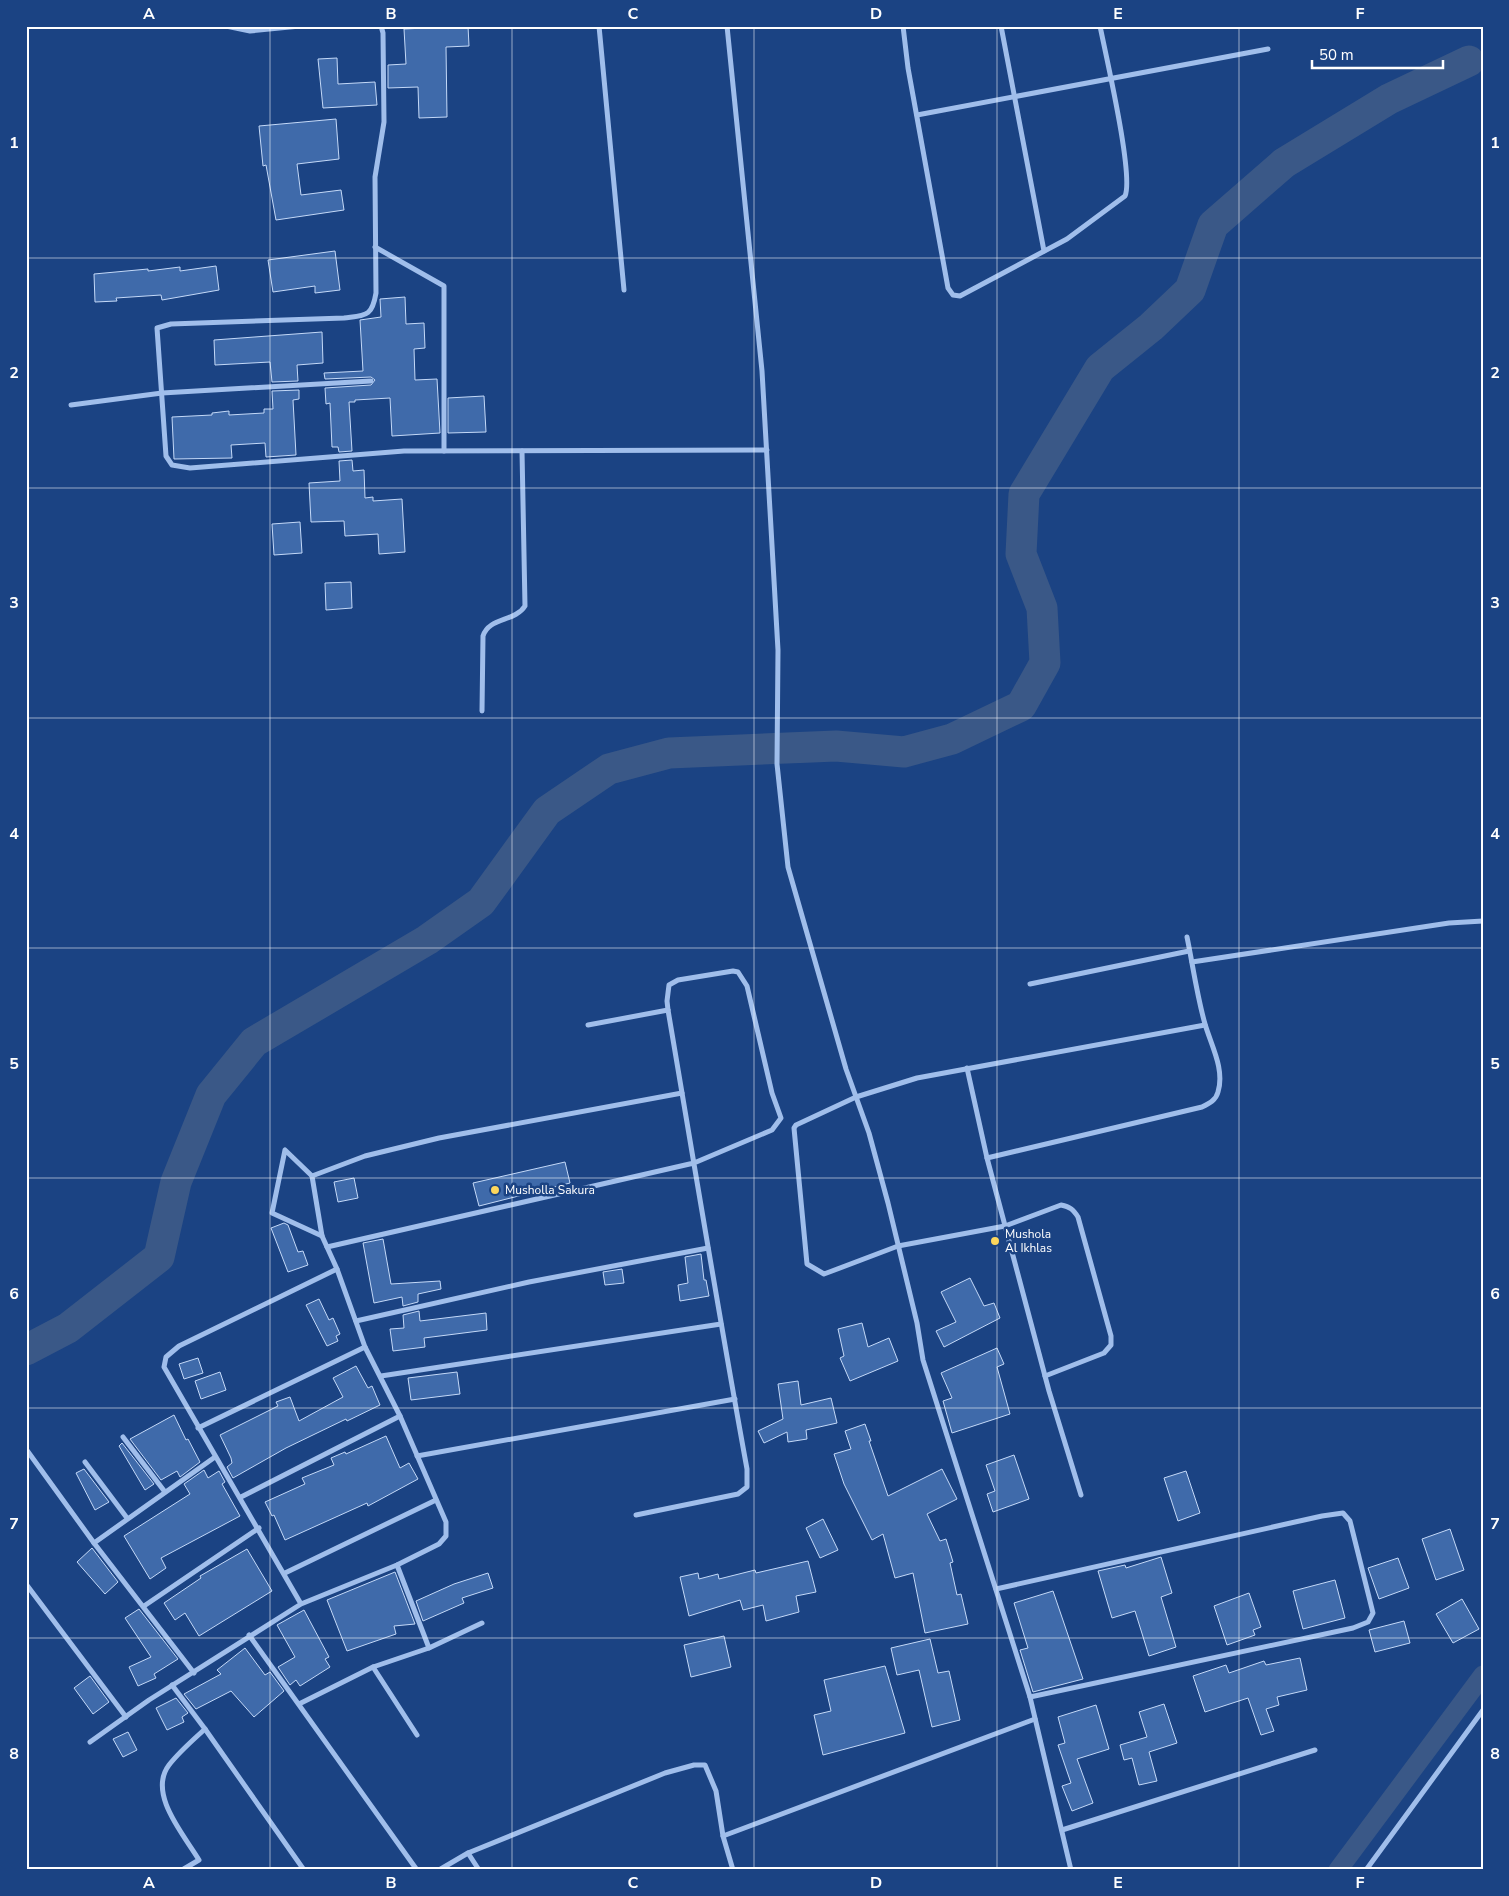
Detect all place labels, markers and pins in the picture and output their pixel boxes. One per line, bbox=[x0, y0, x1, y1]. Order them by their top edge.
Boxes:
place label: Musholla Sakura bbox=[505, 1182, 595, 1198]
marker: Musholla Sakura bbox=[489, 1184, 501, 1196]
place label: Mushola Al Ikhlas bbox=[1005, 1226, 1052, 1256]
marker: Mushola Al Ikhlas bbox=[989, 1235, 1001, 1247]

